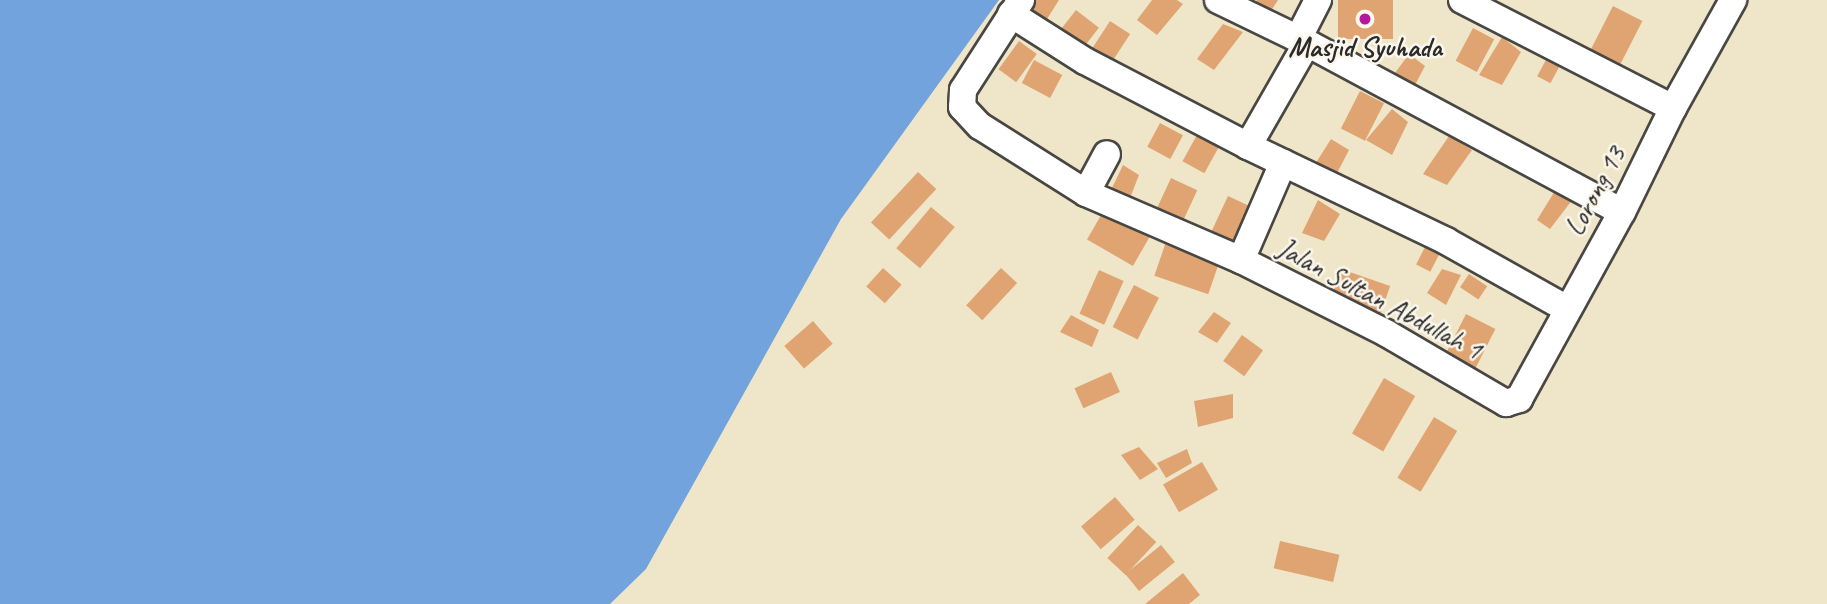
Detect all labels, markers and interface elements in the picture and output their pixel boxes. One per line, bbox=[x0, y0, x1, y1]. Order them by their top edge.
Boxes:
marker: Masjid Syuhada bbox=[1357, 11, 1373, 27]
place label: Masjid Syuhada bbox=[1289, 30, 1441, 64]
street label: Lorong 13 bbox=[1558, 141, 1632, 241]
street label: Jalan Sultan Abdullah 1 bbox=[1273, 231, 1487, 367]

